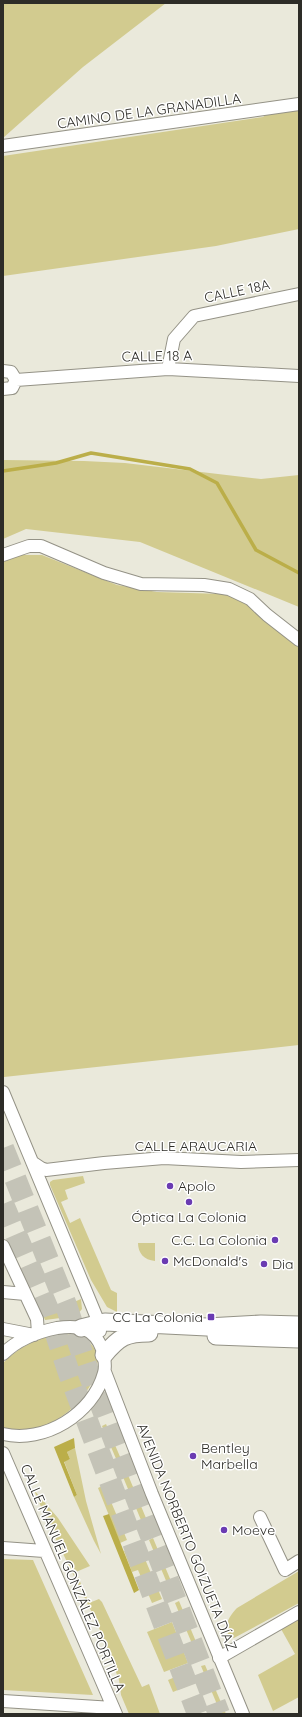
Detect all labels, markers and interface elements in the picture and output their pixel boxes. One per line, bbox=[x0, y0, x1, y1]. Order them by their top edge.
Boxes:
street label: CAMINO DE LA GRANADILLA bbox=[56, 89, 242, 133]
street label: CALLE 18A bbox=[203, 275, 271, 307]
street label: CALLE 18 A bbox=[122, 346, 192, 366]
street label: CALLE ARAUCARIA bbox=[135, 1137, 257, 1155]
place label: Apolo bbox=[178, 1177, 216, 1195]
marker: Apolo bbox=[165, 1181, 175, 1191]
marker: Óptica La Colonia bbox=[184, 1197, 194, 1207]
place label: Óptica La Colonia bbox=[132, 1208, 246, 1226]
place label: C.C. La Colonia bbox=[171, 1231, 267, 1249]
marker: C.C. La Colonia bbox=[270, 1235, 280, 1245]
place label: McDonald's bbox=[173, 1252, 248, 1270]
place label: Dia bbox=[272, 1255, 294, 1273]
marker: McDonald's bbox=[160, 1256, 170, 1266]
marker: Dia bbox=[259, 1259, 269, 1269]
place label: CC La Colonia bbox=[112, 1308, 203, 1326]
marker: CC La Colonia bbox=[206, 1312, 216, 1322]
street label: AVENIDA NORBERTO GOIZUETA DÍAZ bbox=[133, 1420, 241, 1654]
place label: Bentley Marbella bbox=[201, 1439, 258, 1473]
marker: Bentley Marbella bbox=[188, 1451, 198, 1461]
street label: CALLE MANUEL GONZÁLEZ PORTILLA bbox=[17, 1461, 129, 1695]
place label: Moeve bbox=[232, 1521, 275, 1539]
marker: Moeve bbox=[219, 1525, 229, 1535]

